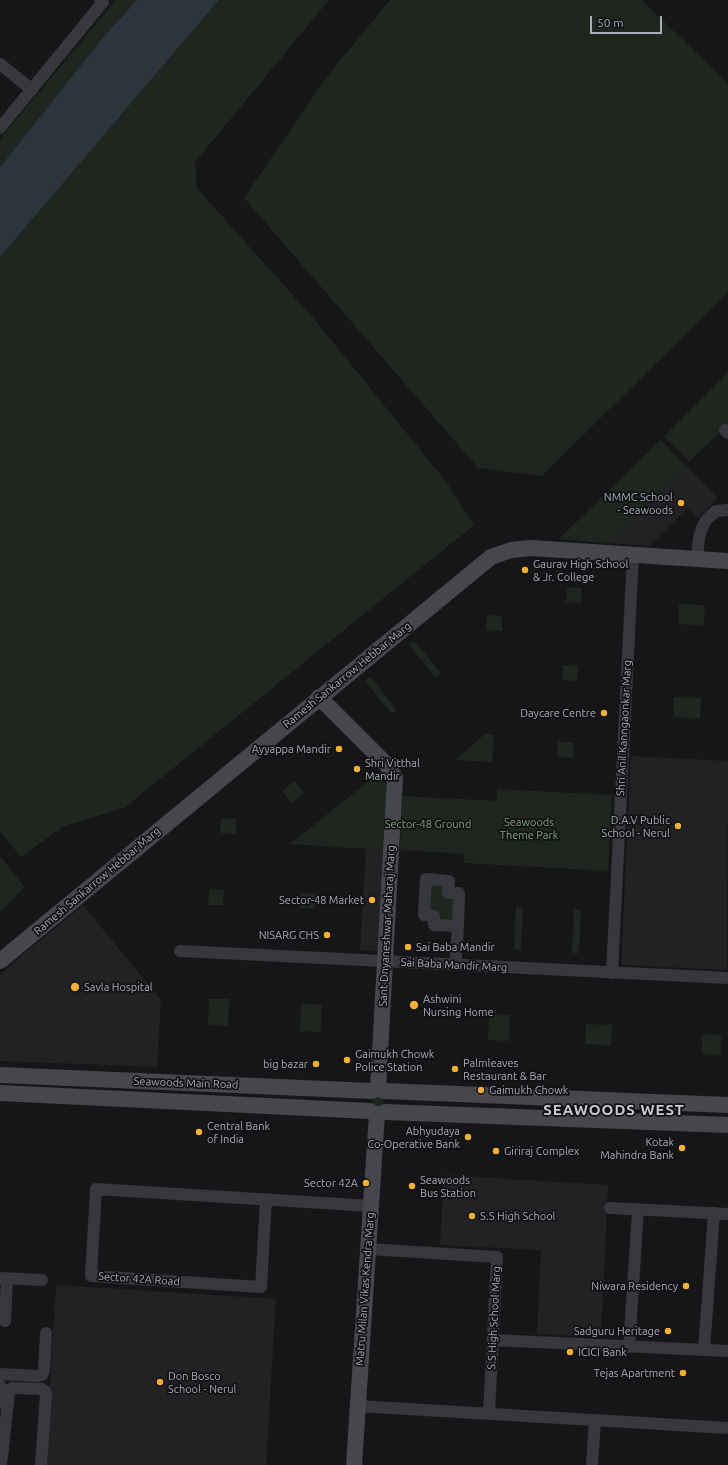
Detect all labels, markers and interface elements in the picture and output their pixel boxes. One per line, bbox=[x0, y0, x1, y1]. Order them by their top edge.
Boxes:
scale bar bbox=[592, 8, 664, 34]
text: 50 m bbox=[597, 16, 624, 29]
place label: NMMC School - Seawoods bbox=[604, 490, 673, 516]
marker: NMMC School - Seawoods bbox=[676, 498, 686, 508]
place label: Gaurav High School & Jr. College bbox=[533, 557, 628, 583]
marker: Gaurav High School & Jr. College bbox=[520, 565, 530, 575]
street label: Ramesh Sankarrow Hebbar Marg bbox=[280, 619, 414, 731]
street label: Shri Anil Kanngaonkar Marg bbox=[614, 660, 634, 796]
place label: Daycare Centre bbox=[520, 706, 596, 720]
marker: Daycare Centre bbox=[599, 708, 609, 718]
place label: Ayyappa Mandir bbox=[252, 742, 331, 756]
marker: Ayyappa Mandir bbox=[334, 744, 344, 754]
place label: Shri Vitthal Mandir bbox=[365, 756, 420, 782]
marker: Shri Vitthal Mandir bbox=[352, 764, 362, 774]
place label: D.A.V Public School - Nerul bbox=[602, 813, 670, 839]
park label: Seawoods Theme Park bbox=[500, 815, 558, 841]
park label: Sector-48 Ground bbox=[385, 817, 471, 831]
marker: D.A.V Public School - Nerul bbox=[673, 821, 683, 831]
street label: Ramesh Sankarrow Hebbar Marg bbox=[31, 824, 163, 938]
street label: Sant Dnyaneshwar Maharaj Marg bbox=[376, 845, 398, 1007]
place label: Sector-48 Market bbox=[279, 893, 364, 907]
marker: Sector-48 Market bbox=[367, 895, 377, 905]
place label: NISARG CHS bbox=[259, 928, 319, 942]
marker: NISARG CHS bbox=[322, 930, 332, 940]
place label: Sai Baba Mandir bbox=[416, 940, 495, 954]
marker: Sai Baba Mandir bbox=[403, 942, 413, 952]
street label: Sai Baba Mandir Marg bbox=[400, 956, 508, 974]
place label: Savla Hospital bbox=[84, 980, 153, 994]
marker: Savla Hospital bbox=[69, 981, 81, 993]
place label: Ashwini Nursing Home bbox=[423, 992, 494, 1018]
marker: Ashwini Nursing Home bbox=[408, 999, 420, 1011]
place label: Gaimukh Chowk Police Station bbox=[355, 1047, 434, 1073]
marker: Gaimukh Chowk Police Station bbox=[342, 1055, 352, 1065]
place label: Palmleaves Restaurant & Bar bbox=[463, 1056, 546, 1082]
place label: big bazar bbox=[263, 1057, 308, 1071]
marker: big bazar bbox=[311, 1059, 321, 1069]
marker: Palmleaves Restaurant & Bar bbox=[450, 1064, 460, 1074]
street label: Seawoods Main Road bbox=[133, 1075, 239, 1091]
place label: Gaimukh Chowk bbox=[489, 1083, 568, 1097]
marker: Gaimukh Chowk bbox=[476, 1085, 486, 1095]
district label: SEAWOODS WEST bbox=[543, 1101, 685, 1119]
place label: Central Bank of India bbox=[207, 1119, 270, 1145]
place label: Abhyudaya Co-Operative Bank bbox=[367, 1124, 460, 1150]
marker: Central Bank of India bbox=[194, 1127, 204, 1137]
marker: Abhyudaya Co-Operative Bank bbox=[463, 1132, 473, 1142]
place label: Kotak Mahindra Bank bbox=[600, 1135, 674, 1161]
marker: Kotak Mahindra Bank bbox=[677, 1143, 687, 1153]
place label: Giriraj Complex bbox=[504, 1144, 579, 1158]
marker: Giriraj Complex bbox=[491, 1146, 501, 1156]
place label: Seawoods Bus Station bbox=[420, 1173, 476, 1199]
place label: Sector 42A bbox=[304, 1176, 358, 1190]
marker: Sector 42A bbox=[361, 1178, 371, 1188]
marker: Seawoods Bus Station bbox=[407, 1181, 417, 1191]
place label: S.S High School bbox=[480, 1209, 555, 1223]
marker: S.S High School bbox=[467, 1211, 477, 1221]
street label: Matru Milan Vikas Kendra Marg bbox=[353, 1212, 377, 1366]
street label: S.S High School Marg bbox=[485, 1266, 503, 1370]
street label: Sector 42A Road bbox=[98, 1270, 180, 1288]
place label: Niwara Residency bbox=[591, 1279, 678, 1293]
marker: Niwara Residency bbox=[681, 1281, 691, 1291]
place label: Sadguru Heritage bbox=[574, 1324, 660, 1338]
marker: Sadguru Heritage bbox=[663, 1326, 673, 1336]
place label: ICICI Bank bbox=[578, 1345, 627, 1359]
marker: ICICI Bank bbox=[565, 1347, 575, 1357]
place label: Tejas Apartment bbox=[594, 1366, 675, 1380]
marker: Tejas Apartment bbox=[678, 1368, 688, 1378]
place label: Don Bosco School - Nerul bbox=[168, 1369, 236, 1395]
marker: Don Bosco School - Nerul bbox=[155, 1377, 165, 1387]

